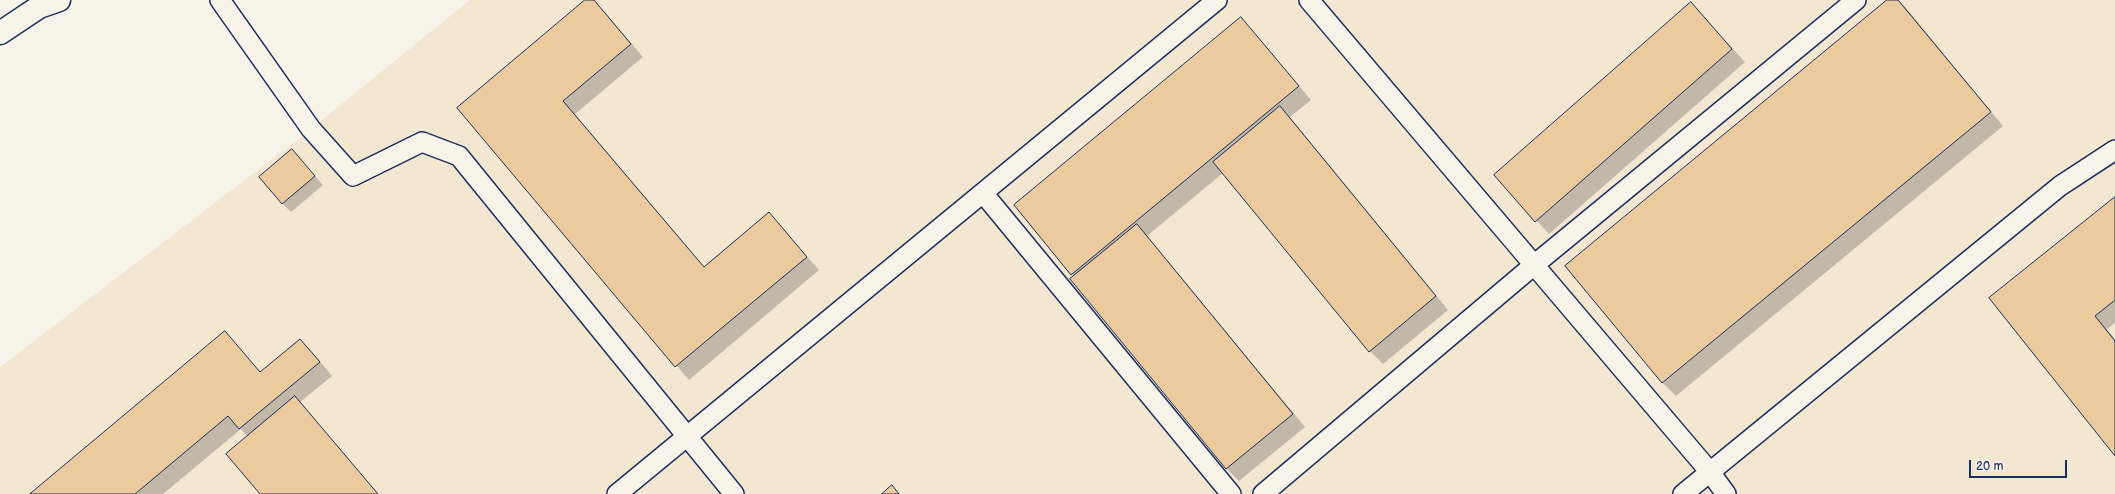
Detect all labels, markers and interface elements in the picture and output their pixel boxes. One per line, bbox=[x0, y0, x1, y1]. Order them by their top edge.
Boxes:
scale bar bbox=[1971, 452, 2069, 478]
text: 20 m bbox=[1976, 459, 2003, 474]

